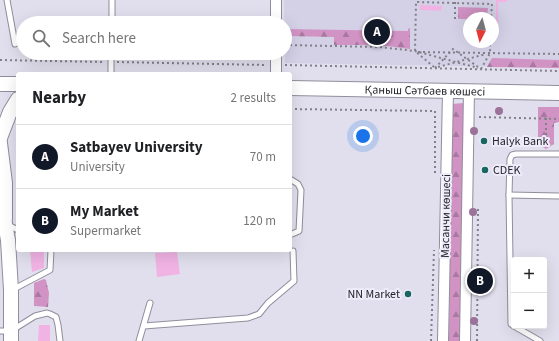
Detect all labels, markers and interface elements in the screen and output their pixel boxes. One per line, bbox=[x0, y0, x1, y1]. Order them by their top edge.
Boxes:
north arrow bbox=[463, 12, 499, 48]
search box bbox=[16, 16, 292, 60]
pin: A bbox=[364, 17, 390, 47]
icon: search bbox=[30, 27, 52, 49]
text: Search here bbox=[62, 28, 136, 49]
street label: Қаныш Сәтбаев көшесі bbox=[365, 81, 485, 100]
text: Nearby bbox=[32, 86, 86, 110]
text: 2 results bbox=[231, 89, 276, 107]
your location bbox=[353, 126, 373, 146]
place label: Halyk Bank bbox=[492, 133, 549, 150]
marker: Halyk Bank bbox=[479, 136, 489, 146]
text: Satbayev University bbox=[70, 137, 203, 158]
text: A bbox=[41, 148, 49, 166]
text: 70 m bbox=[250, 148, 276, 166]
text: University bbox=[70, 158, 125, 176]
place label: CDEK bbox=[493, 162, 521, 179]
marker: CDEK bbox=[480, 165, 490, 175]
street label: Масанчи көшесі bbox=[437, 174, 455, 258]
text: My Market bbox=[70, 201, 139, 222]
text: B bbox=[41, 212, 49, 230]
text: 120 m bbox=[243, 212, 276, 230]
text: Supermarket bbox=[70, 222, 141, 240]
map controls bbox=[511, 257, 547, 329]
button: + bbox=[511, 257, 547, 293]
pin: B bbox=[467, 266, 493, 296]
place label: NN Market bbox=[348, 286, 400, 303]
marker: NN Market bbox=[403, 289, 413, 299]
button: − bbox=[511, 293, 547, 329]

